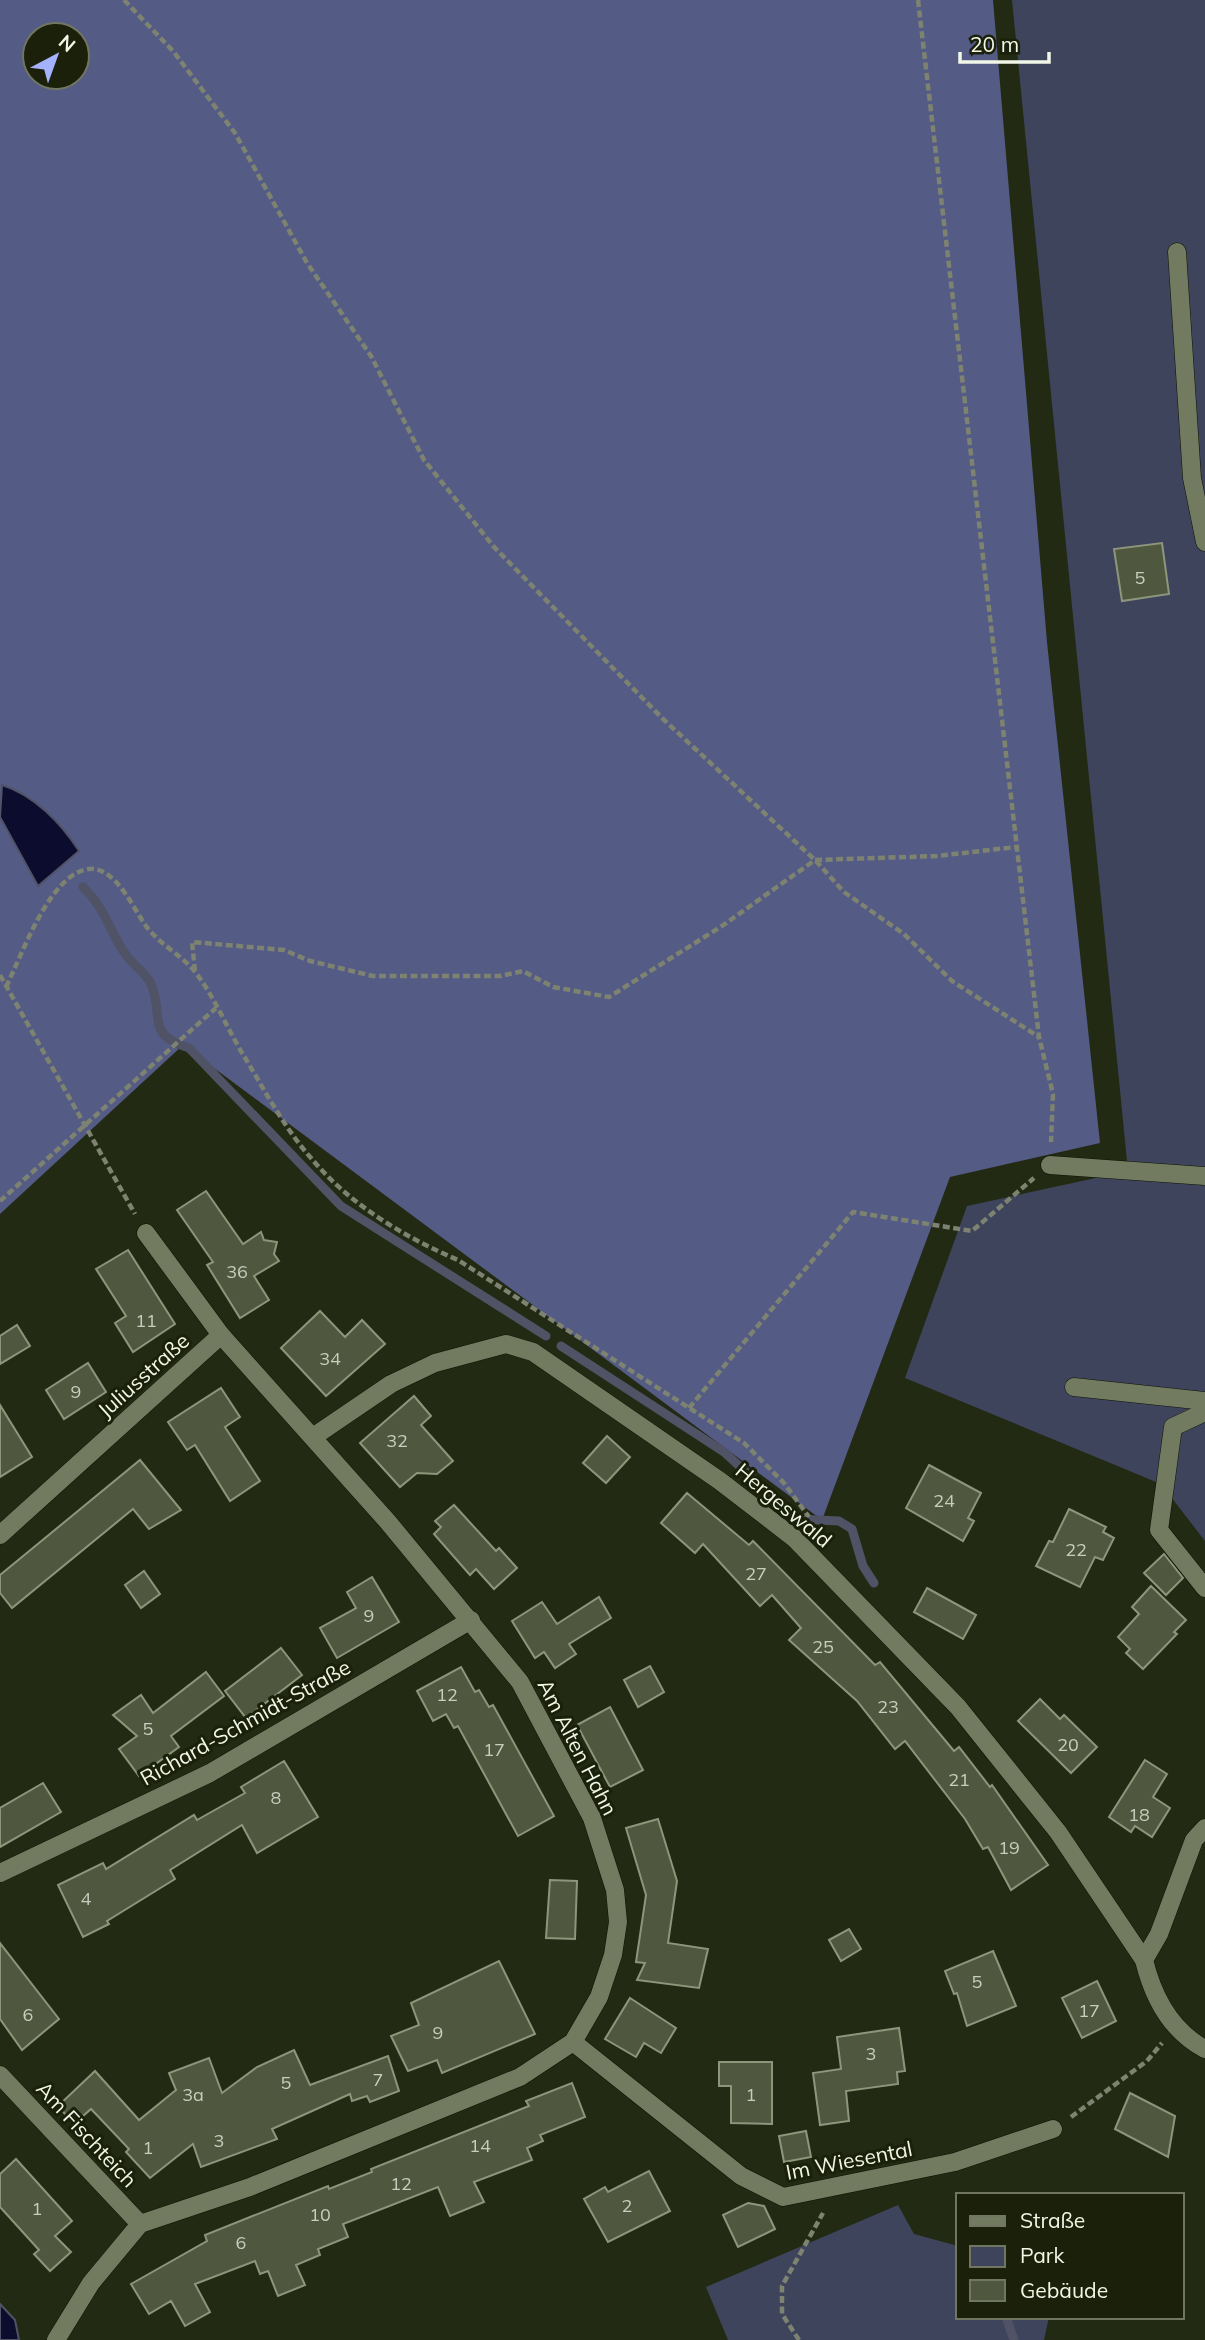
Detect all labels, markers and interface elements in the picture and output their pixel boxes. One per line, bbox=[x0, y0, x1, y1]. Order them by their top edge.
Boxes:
north arrow bbox=[21, 21, 91, 91]
scale bar bbox=[960, 21, 1049, 65]
text: N bbox=[54, 29, 80, 57]
text: 20 m bbox=[970, 31, 1019, 57]
house number: 5 bbox=[1135, 566, 1146, 589]
house number: 36 bbox=[226, 1260, 248, 1283]
house number: 11 bbox=[135, 1309, 157, 1332]
street label: Juliusstraße bbox=[92, 1327, 194, 1423]
house number: 34 bbox=[319, 1347, 341, 1370]
house number: 9 bbox=[71, 1380, 81, 1403]
house number: 32 bbox=[386, 1429, 408, 1452]
street label: Hergeswald bbox=[731, 1457, 837, 1553]
house number: 24 bbox=[933, 1489, 955, 1512]
house number: 22 bbox=[1065, 1538, 1087, 1561]
house number: 27 bbox=[745, 1562, 767, 1585]
house number: 9 bbox=[364, 1604, 374, 1627]
house number: 25 bbox=[812, 1635, 834, 1658]
street label: Richard-Schmidt-Straße bbox=[135, 1653, 355, 1791]
street label: Am Alten Hahn bbox=[532, 1674, 624, 1820]
house number: 12 bbox=[436, 1683, 458, 1706]
house number: 23 bbox=[877, 1695, 899, 1718]
house number: 5 bbox=[143, 1717, 154, 1740]
house number: 20 bbox=[1057, 1733, 1079, 1756]
house number: 17 bbox=[483, 1738, 505, 1761]
house number: 21 bbox=[948, 1768, 970, 1791]
house number: 8 bbox=[271, 1786, 281, 1809]
house number: 18 bbox=[1128, 1803, 1150, 1826]
house number: 19 bbox=[998, 1836, 1020, 1859]
house number: 4 bbox=[81, 1887, 92, 1910]
house number: 5 bbox=[972, 1970, 983, 1993]
house number: 17 bbox=[1078, 1999, 1100, 2022]
house number: 6 bbox=[23, 2003, 33, 2026]
house number: 9 bbox=[433, 2021, 443, 2044]
house number: 3 bbox=[866, 2042, 876, 2065]
house number: 7 bbox=[373, 2068, 383, 2091]
house number: 5 bbox=[281, 2071, 292, 2094]
street label: Am Fischteich bbox=[31, 2076, 143, 2192]
house number: 3a bbox=[182, 2083, 204, 2106]
house number: 1 bbox=[746, 2083, 756, 2106]
house number: 3 bbox=[214, 2129, 224, 2152]
house number: 14 bbox=[469, 2134, 491, 2157]
street label: Im Wiesental bbox=[784, 2135, 914, 2185]
house number: 1 bbox=[143, 2136, 153, 2159]
house number: 12 bbox=[390, 2172, 412, 2195]
legend bbox=[956, 2193, 1184, 2319]
house number: 2 bbox=[622, 2194, 632, 2217]
house number: 1 bbox=[32, 2197, 42, 2220]
house number: 10 bbox=[309, 2203, 331, 2226]
text: Straße bbox=[1020, 2207, 1085, 2233]
house number: 6 bbox=[236, 2231, 246, 2254]
text: Park bbox=[1020, 2242, 1064, 2268]
text: Gebäude bbox=[1020, 2277, 1108, 2303]

